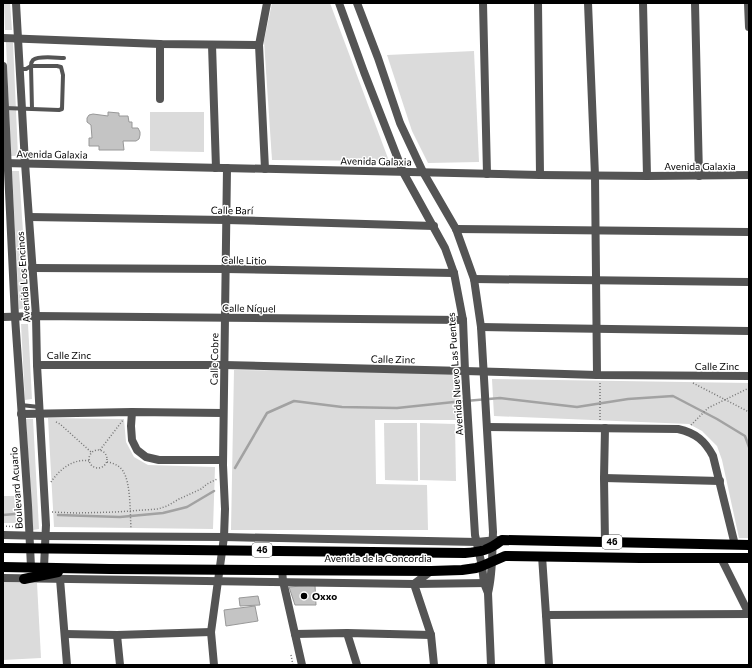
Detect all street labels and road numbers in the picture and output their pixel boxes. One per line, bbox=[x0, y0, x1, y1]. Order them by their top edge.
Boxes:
street label: Avenida Galaxia bbox=[16, 147, 88, 161]
street label: Avenida Galaxia bbox=[340, 154, 412, 168]
street label: Avenida Galaxia bbox=[664, 160, 736, 172]
street label: Calle Barí bbox=[211, 204, 254, 216]
street label: Avenida Los Encinos bbox=[14, 231, 32, 323]
street label: Calle Litio bbox=[221, 254, 267, 266]
street label: Calle Níquel bbox=[222, 302, 276, 314]
street label: Avenida Nuevo Las Puentes bbox=[445, 312, 465, 436]
street label: Calle Cobre bbox=[208, 333, 220, 385]
street label: Calle Zinc bbox=[47, 349, 91, 361]
street label: Calle Zinc bbox=[371, 353, 415, 365]
street label: Calle Zinc bbox=[695, 360, 739, 372]
street label: Boulevard Acuario bbox=[7, 446, 25, 530]
road number: 46 bbox=[602, 535, 622, 549]
road number: 46 bbox=[252, 543, 272, 557]
street label: Avenida de la Concordia bbox=[324, 552, 432, 564]

